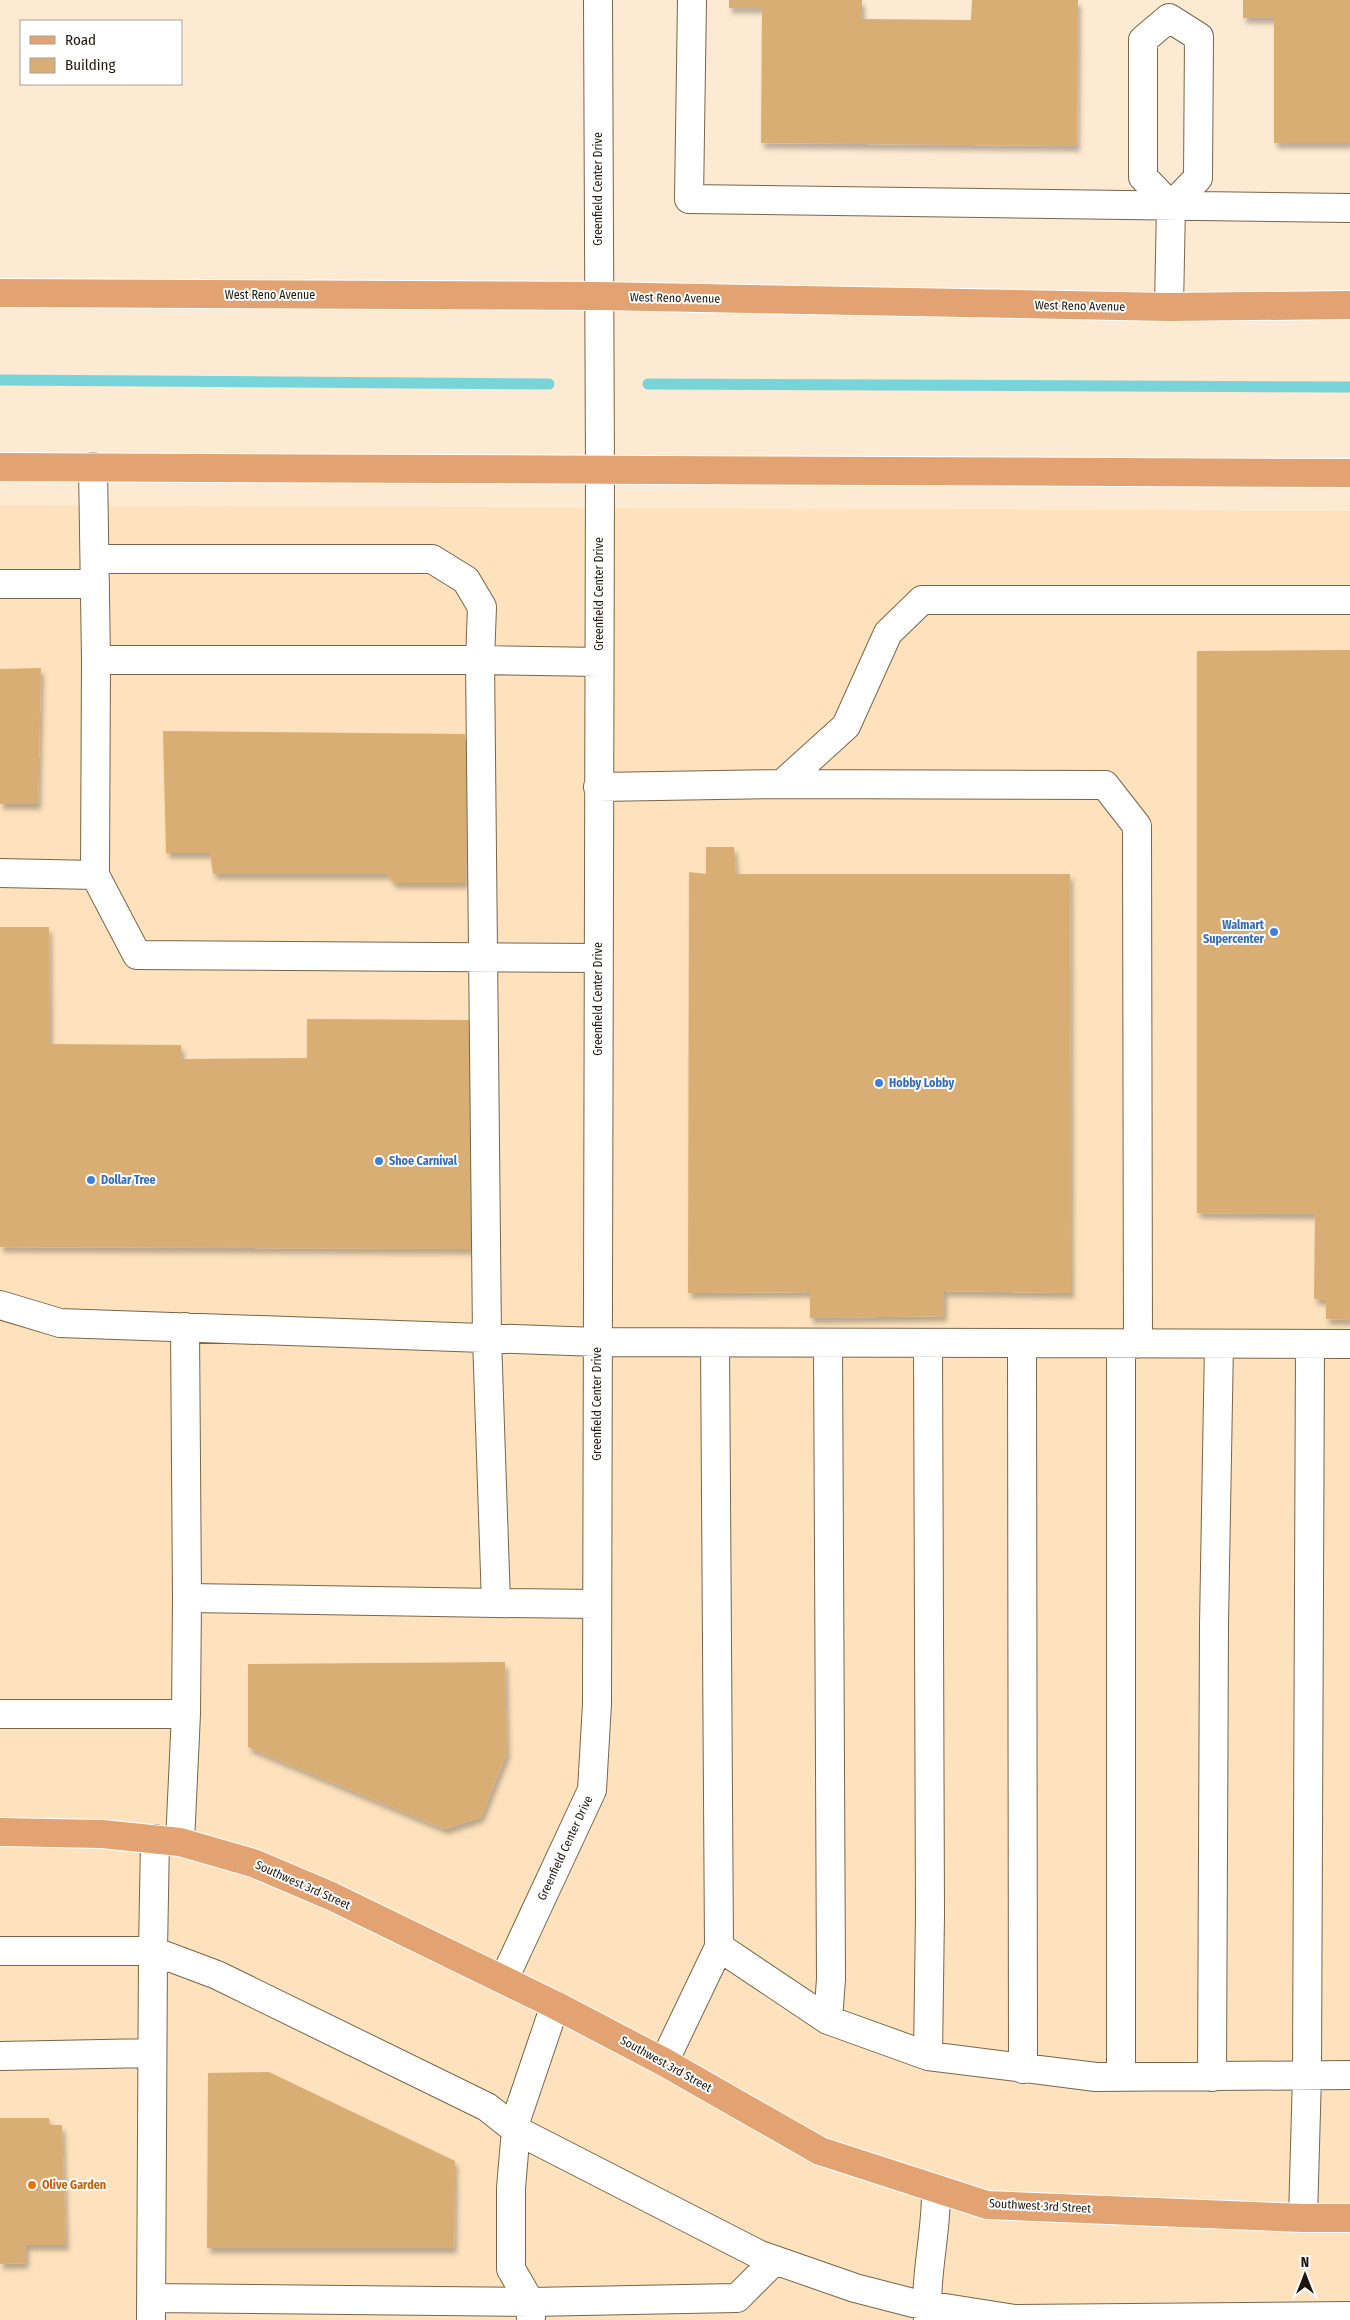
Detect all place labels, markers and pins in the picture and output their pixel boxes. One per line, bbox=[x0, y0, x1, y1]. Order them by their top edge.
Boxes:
place label: Walmart Supercenter bbox=[1203, 918, 1265, 946]
marker: Walmart Supercenter bbox=[1268, 926, 1280, 938]
place label: Hobby Lobby bbox=[889, 1076, 954, 1090]
marker: Hobby Lobby bbox=[873, 1077, 885, 1089]
place label: Shoe Carnival bbox=[389, 1154, 458, 1168]
marker: Shoe Carnival bbox=[373, 1155, 385, 1167]
place label: Dollar Tree bbox=[101, 1173, 156, 1187]
marker: Dollar Tree bbox=[85, 1174, 97, 1186]
place label: Olive Garden bbox=[42, 2178, 106, 2192]
marker: Olive Garden bbox=[26, 2179, 38, 2191]

